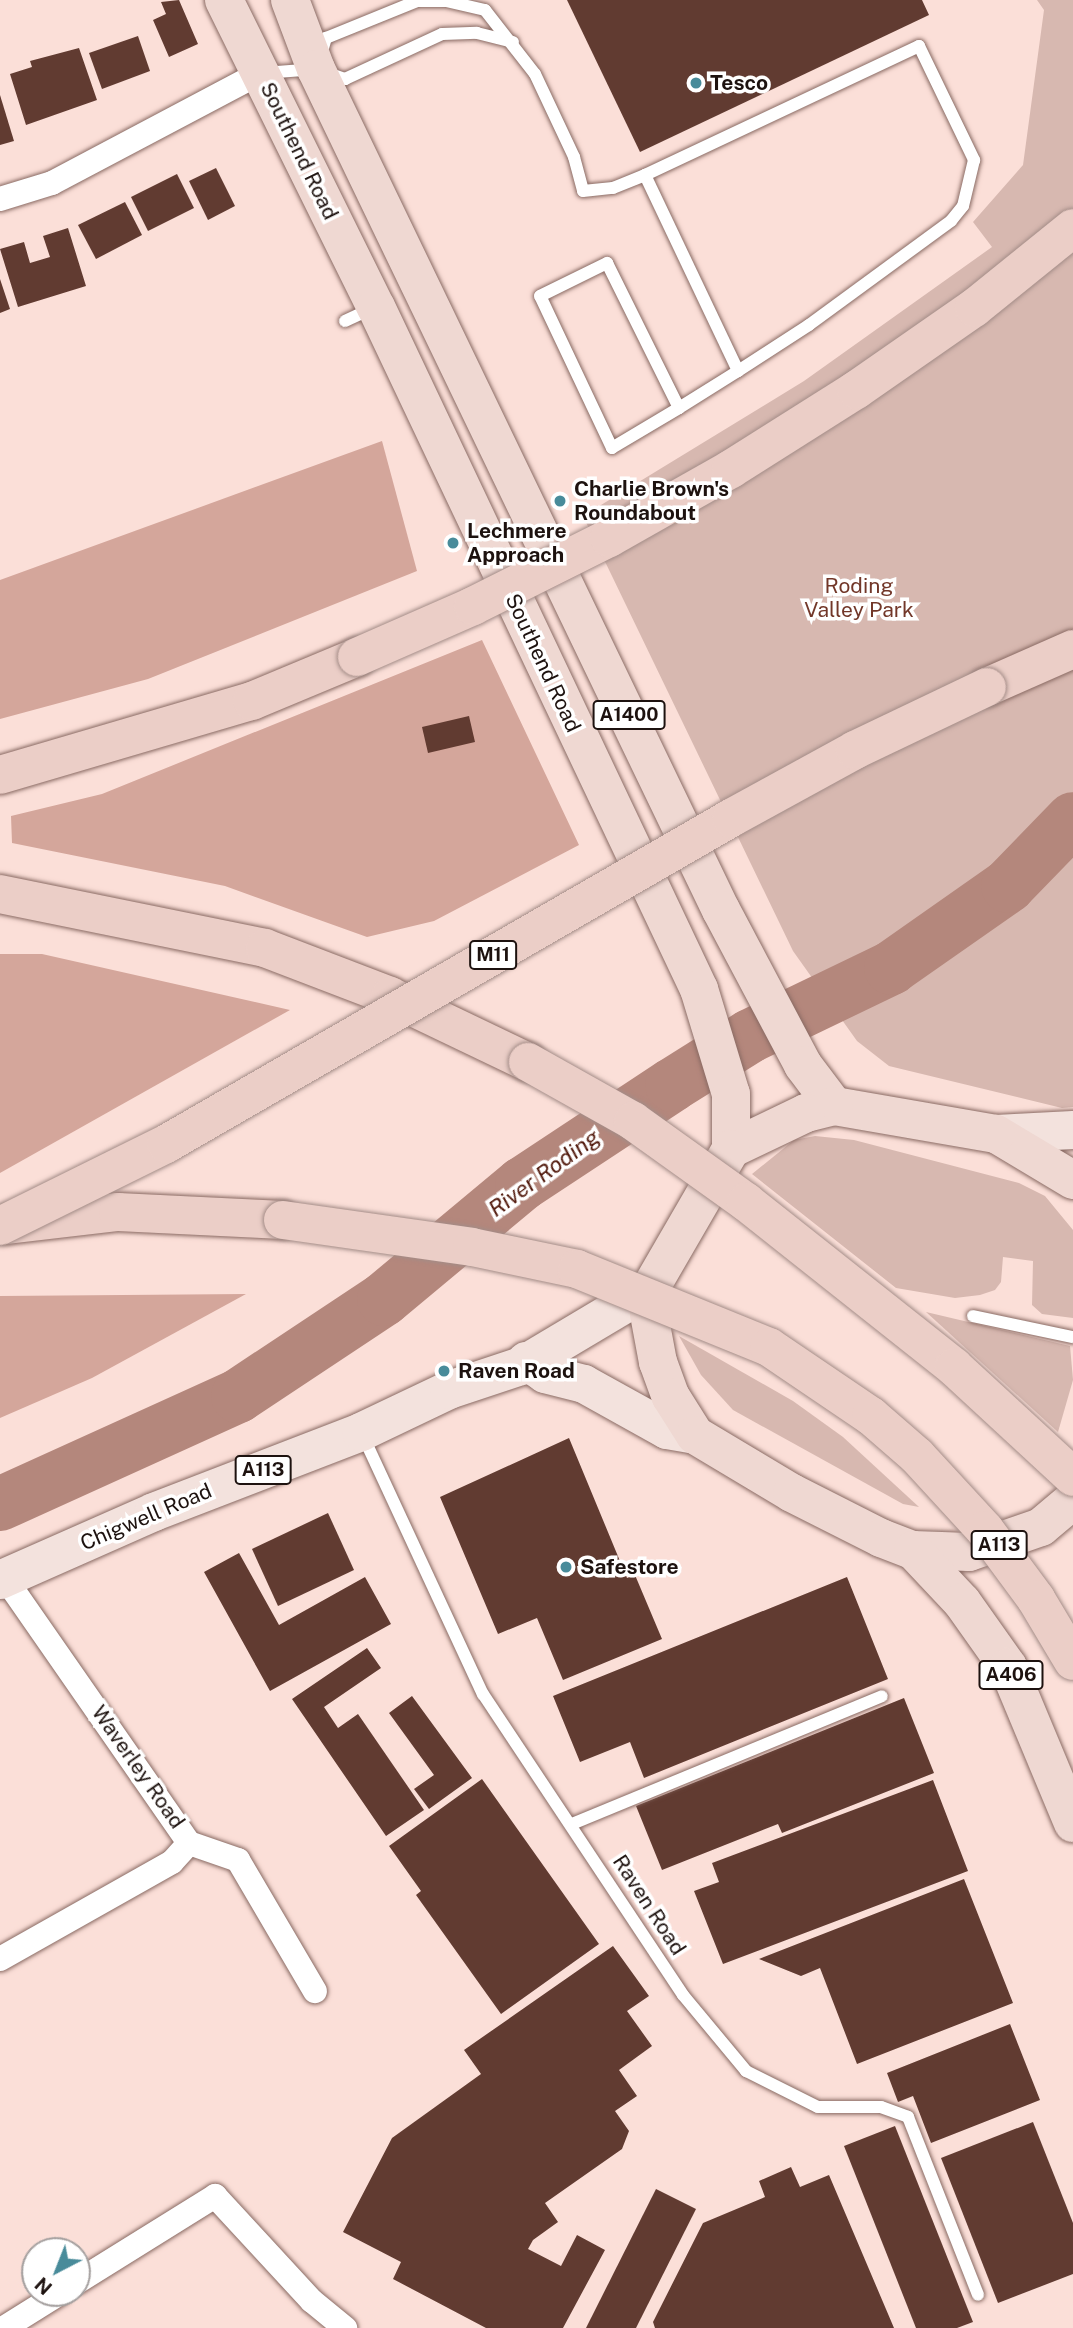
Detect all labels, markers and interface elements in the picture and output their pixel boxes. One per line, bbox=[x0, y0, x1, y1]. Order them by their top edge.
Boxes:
place label: Tesco bbox=[710, 70, 768, 96]
marker: Tesco bbox=[688, 75, 704, 91]
street label: Southend Road bbox=[255, 78, 343, 224]
place label: Charlie Brown's Roundabout bbox=[574, 476, 729, 526]
marker: Charlie Brown's Roundabout bbox=[552, 493, 568, 509]
place label: Lechmere Approach bbox=[467, 518, 567, 568]
marker: Lechmere Approach bbox=[445, 535, 461, 551]
park label: Roding Valley Park bbox=[804, 573, 914, 623]
street label: Southend Road bbox=[500, 590, 586, 736]
road number: A1400 bbox=[592, 700, 666, 730]
road number: M11 bbox=[468, 939, 518, 970]
water label: River Roding bbox=[483, 1123, 605, 1223]
place label: Raven Road bbox=[458, 1358, 575, 1384]
marker: Raven Road bbox=[436, 1363, 452, 1379]
road number: A113 bbox=[233, 1454, 293, 1486]
street label: Chigwell Road bbox=[77, 1478, 215, 1556]
road number: A113 bbox=[969, 1530, 1029, 1560]
place label: Safestore bbox=[580, 1554, 679, 1580]
marker: Safestore bbox=[558, 1559, 574, 1575]
road number: A406 bbox=[978, 1660, 1044, 1690]
street label: Waverley Road bbox=[86, 1701, 190, 1833]
street label: Raven Road bbox=[607, 1850, 691, 1960]
north arrow bbox=[21, 2237, 91, 2307]
text: N bbox=[30, 2273, 56, 2299]

